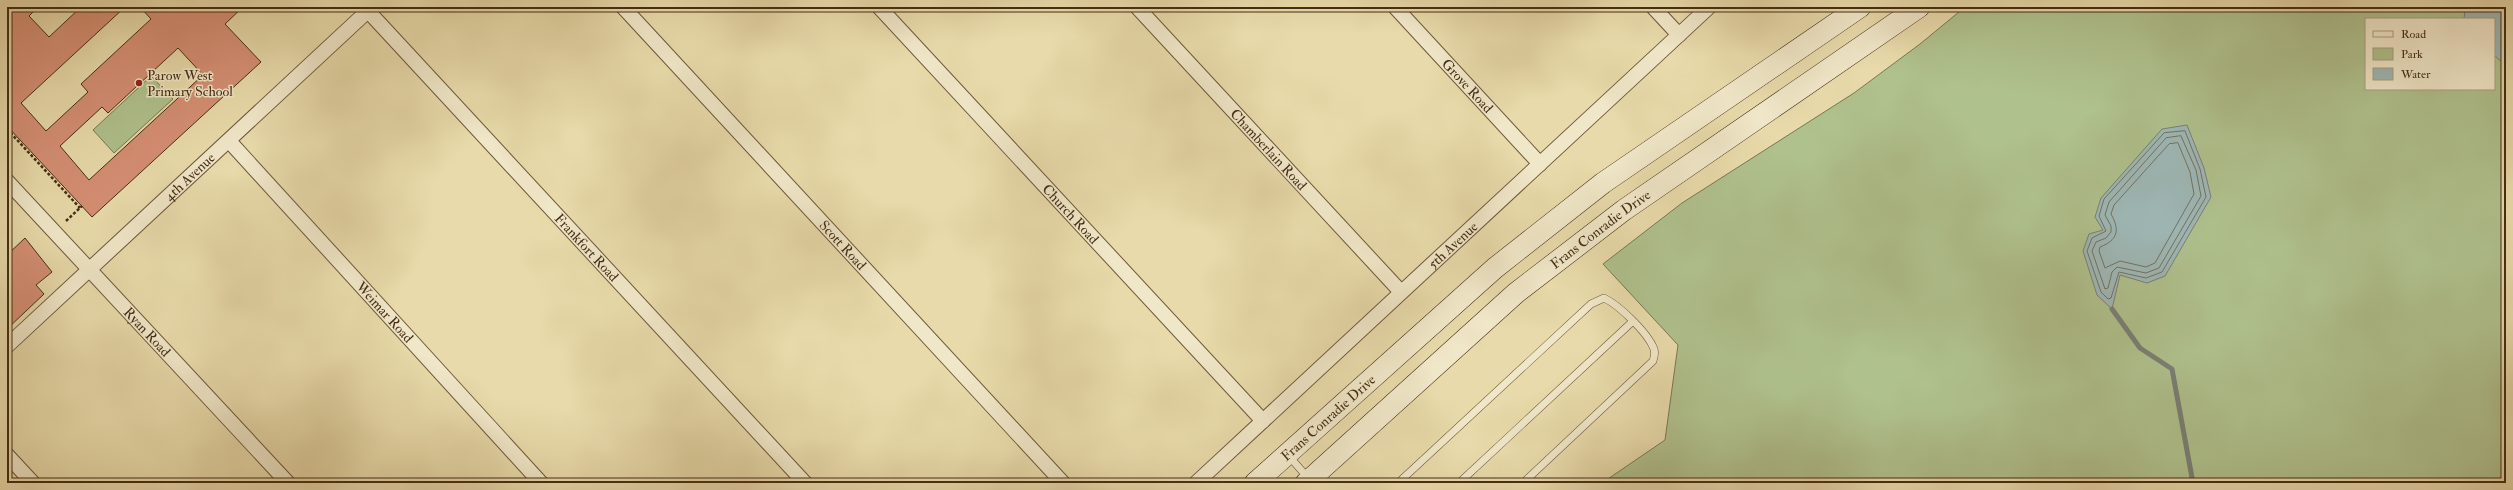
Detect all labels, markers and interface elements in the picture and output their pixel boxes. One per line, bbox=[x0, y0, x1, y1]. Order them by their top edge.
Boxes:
legend bbox=[2365, 18, 2495, 90]
text: Road bbox=[2401, 27, 2426, 42]
text: Park bbox=[2401, 47, 2423, 62]
street label: Grove Road bbox=[1438, 55, 1496, 117]
place label: Parow West Primary School bbox=[147, 67, 233, 101]
text: Water bbox=[2400, 67, 2431, 82]
marker: Parow West Primary School bbox=[134, 78, 144, 88]
street label: Chamberlain Road bbox=[1227, 106, 1310, 194]
street label: 4th Avenue bbox=[161, 149, 219, 205]
street label: Church Road bbox=[1039, 181, 1102, 248]
street label: Frans Conradie Drive bbox=[1547, 186, 1654, 273]
street label: Frankfort Road bbox=[551, 210, 622, 285]
street label: Scott Road bbox=[815, 217, 870, 274]
street label: 5th Avenue bbox=[1425, 218, 1481, 272]
street label: Weimar Road bbox=[352, 277, 417, 346]
street label: Ryan Road bbox=[120, 304, 174, 360]
street label: Frans Conradie Drive bbox=[1278, 371, 1379, 465]

